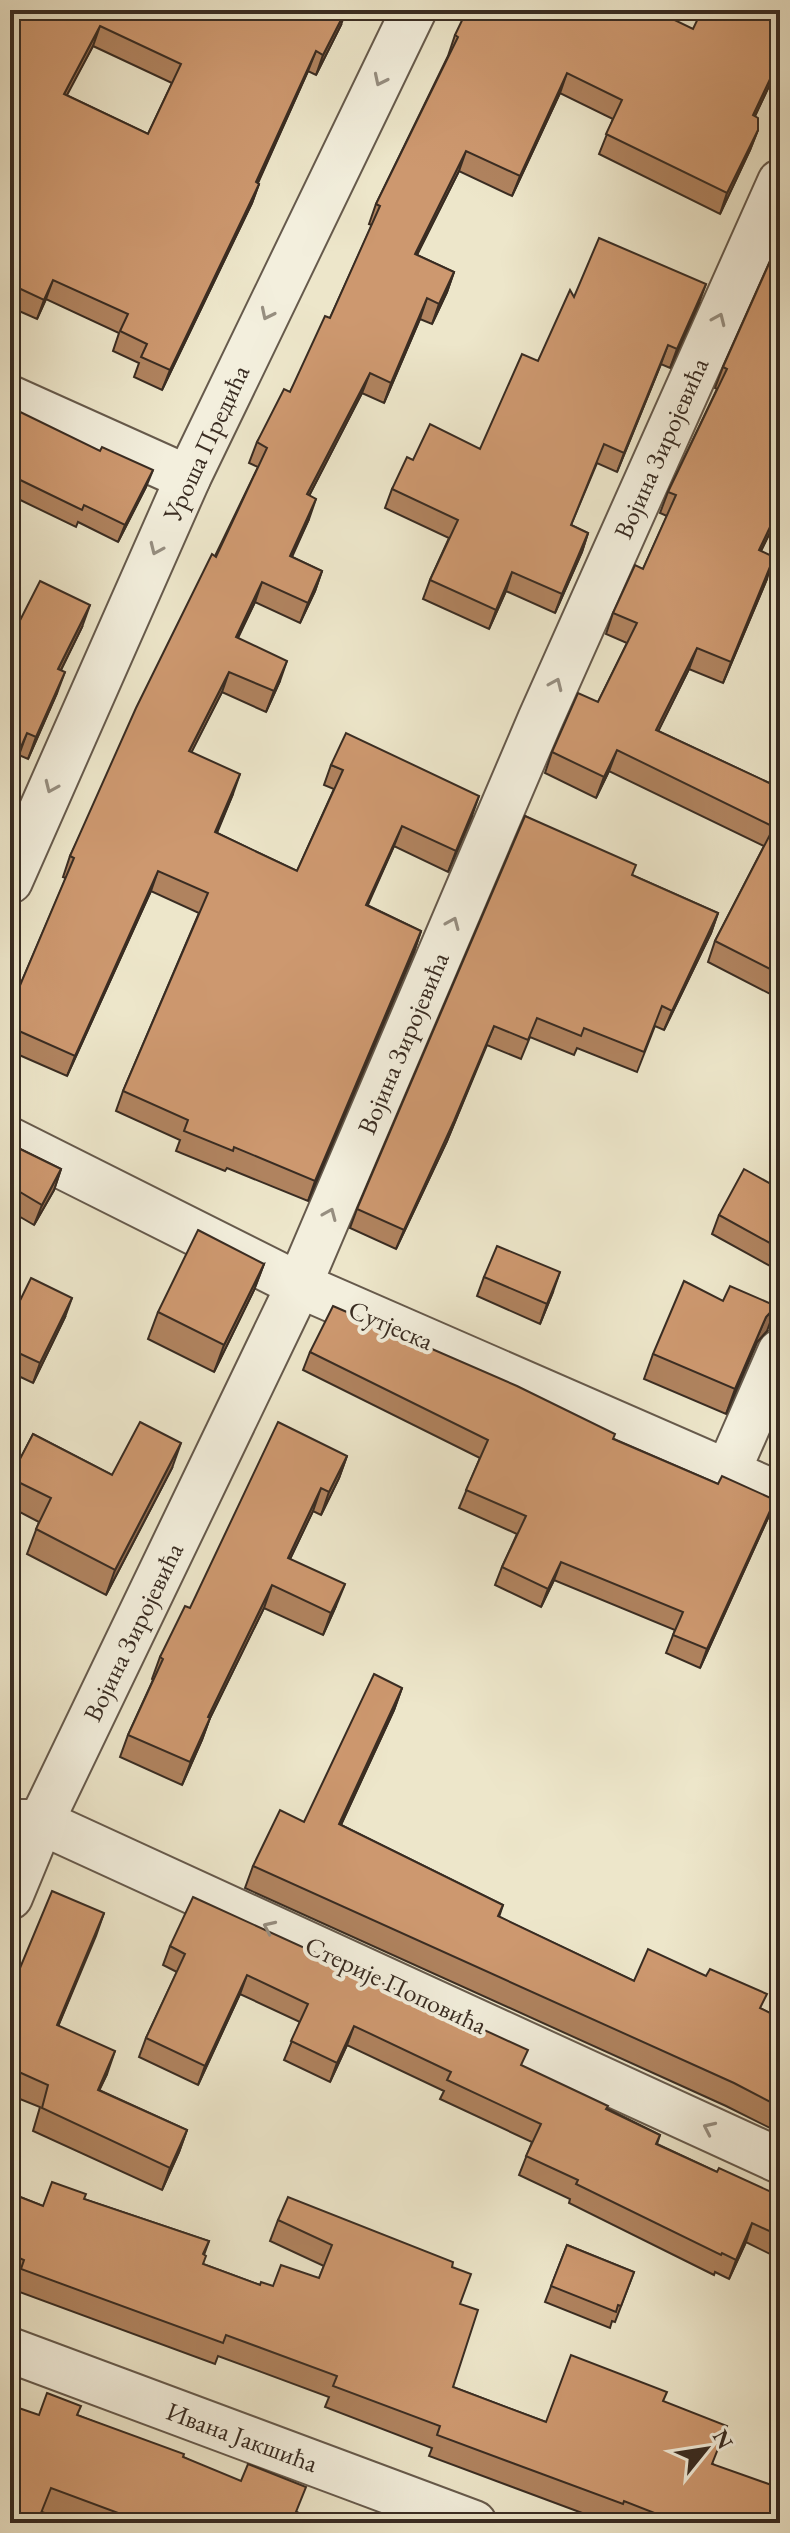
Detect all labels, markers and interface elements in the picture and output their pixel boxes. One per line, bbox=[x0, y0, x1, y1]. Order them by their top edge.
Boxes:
one-way arrow bbox=[374, 72, 390, 87]
one-way arrow bbox=[261, 306, 277, 321]
one-way arrow bbox=[709, 312, 725, 327]
street label: Војина Зиројевића bbox=[606, 352, 716, 544]
street label: Уроша Предића bbox=[155, 359, 257, 528]
one-way arrow bbox=[150, 541, 166, 556]
one-way arrow bbox=[546, 678, 562, 692]
one-way arrow bbox=[45, 779, 61, 794]
one-way arrow bbox=[444, 917, 460, 931]
street label: Војина Зиројевића bbox=[349, 946, 457, 1139]
one-way arrow bbox=[320, 1207, 336, 1222]
street label: Сутјеска bbox=[343, 1292, 439, 1358]
street label: Војина Зиројевића bbox=[75, 1536, 191, 1727]
one-way arrow bbox=[263, 1920, 277, 1936]
street label: Стерије Поповића bbox=[300, 1928, 493, 2042]
one-way arrow bbox=[703, 2122, 717, 2138]
street label: Ивана Јакшића bbox=[162, 2394, 323, 2480]
north arrow bbox=[666, 2409, 746, 2489]
text: N bbox=[706, 2424, 740, 2454]

